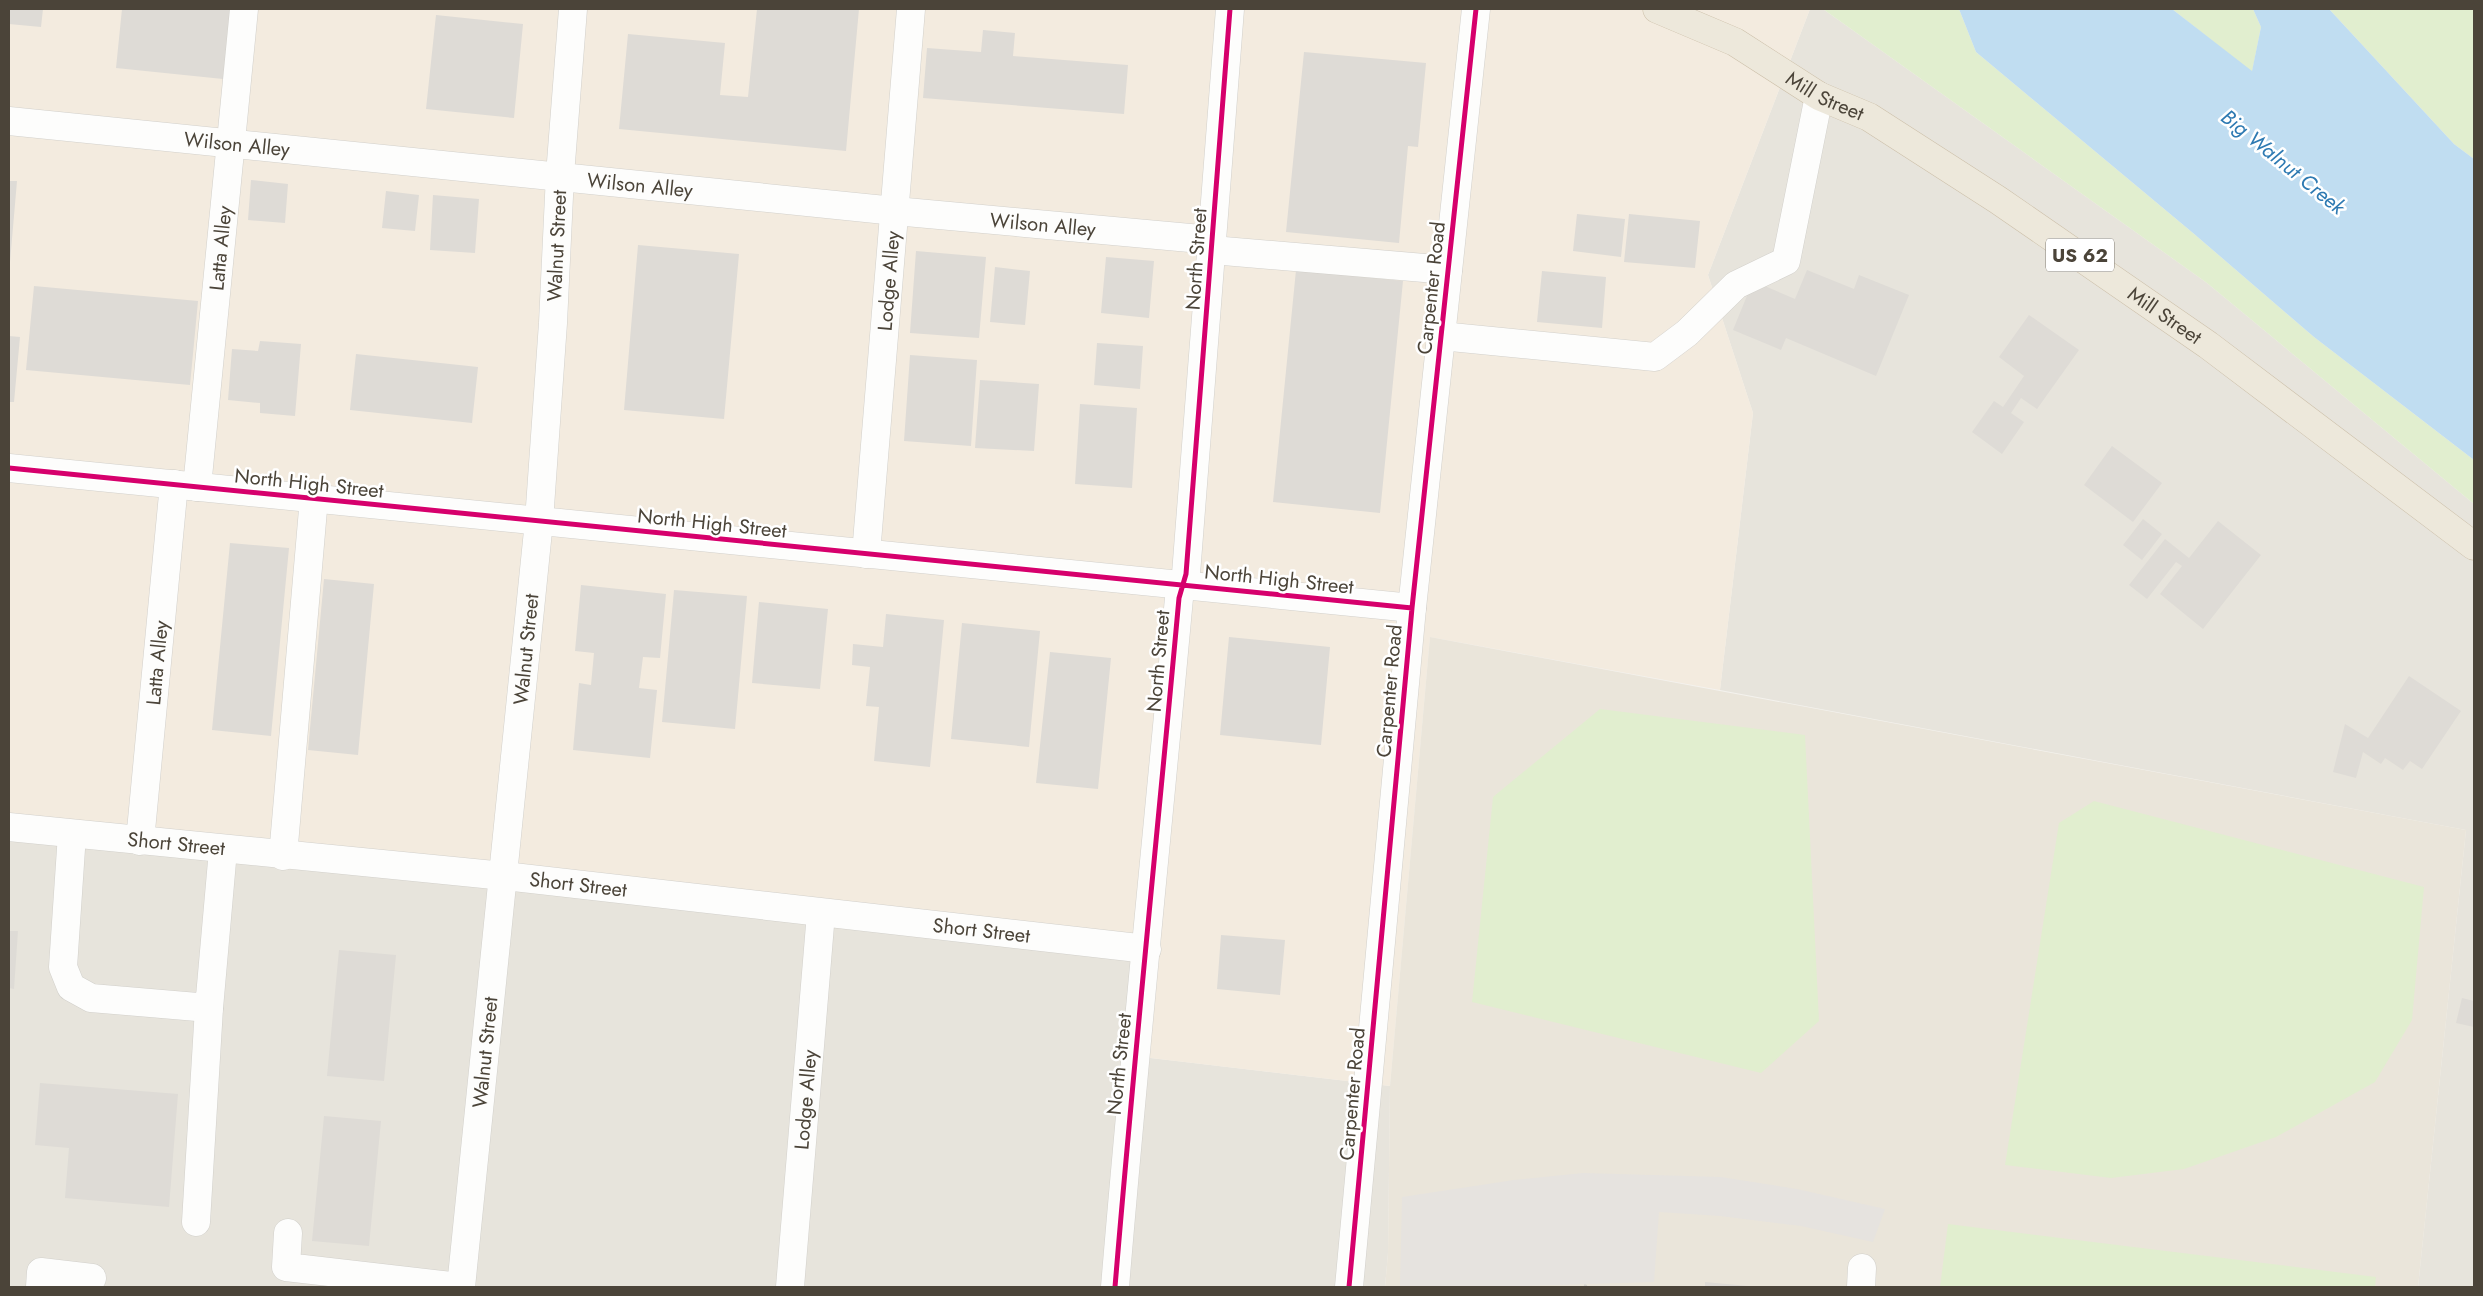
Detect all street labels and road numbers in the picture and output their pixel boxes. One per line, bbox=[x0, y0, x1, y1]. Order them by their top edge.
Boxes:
street label: Mill Street bbox=[1780, 64, 1869, 128]
street label: Wilson Alley bbox=[182, 125, 291, 164]
street label: Wilson Alley bbox=[585, 166, 694, 205]
street label: Walnut Street bbox=[540, 189, 574, 302]
street label: Latta Alley bbox=[202, 204, 240, 292]
street label: Wilson Alley bbox=[989, 206, 1097, 244]
street label: North Street bbox=[1178, 207, 1215, 311]
street label: Carpenter Road bbox=[1410, 220, 1453, 356]
street label: Lodge Alley bbox=[870, 230, 908, 332]
road number: US 62 bbox=[2046, 238, 2114, 272]
street label: Mill Street bbox=[2122, 280, 2208, 352]
street label: North High Street bbox=[233, 461, 385, 506]
street label: North High Street bbox=[636, 501, 788, 546]
street label: North High Street bbox=[1203, 557, 1355, 602]
street label: Walnut Street bbox=[506, 592, 547, 706]
street label: North Street bbox=[1140, 609, 1177, 713]
street label: Latta Alley bbox=[139, 619, 176, 707]
street label: Carpenter Road bbox=[1369, 623, 1410, 759]
street label: Short Street bbox=[126, 825, 226, 863]
street label: Short Street bbox=[528, 865, 628, 905]
street label: Short Street bbox=[931, 911, 1032, 951]
street label: Walnut Street bbox=[465, 995, 506, 1109]
street label: North Street bbox=[1100, 1011, 1139, 1116]
street label: Carpenter Road bbox=[1332, 1026, 1373, 1162]
street label: Lodge Alley bbox=[787, 1048, 825, 1151]

